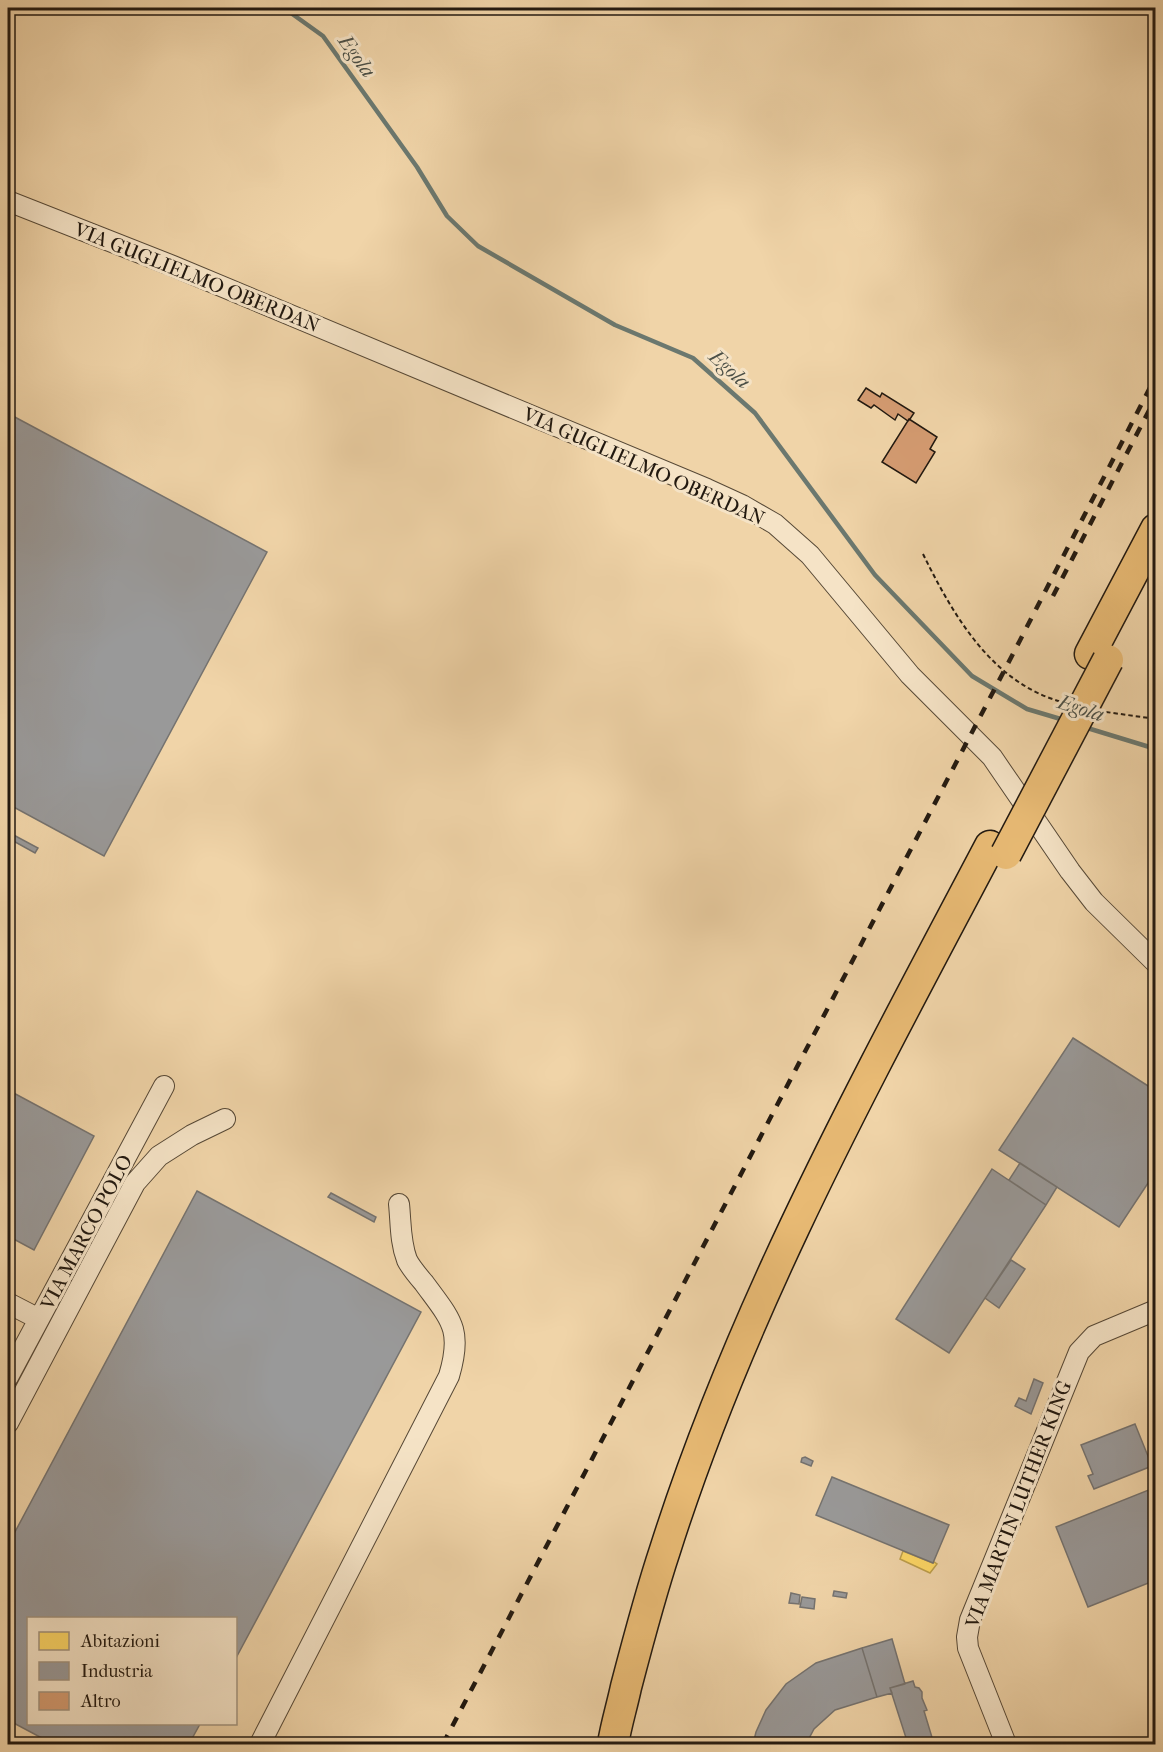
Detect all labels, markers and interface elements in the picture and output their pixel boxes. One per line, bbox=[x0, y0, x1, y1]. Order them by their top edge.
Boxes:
water label: Egola bbox=[332, 28, 381, 82]
street label: VIA GUGLIELMO OBERDAN bbox=[70, 217, 323, 337]
water label: Egola bbox=[703, 343, 756, 394]
street label: VIA GUGLIELMO OBERDAN bbox=[518, 402, 768, 530]
water label: Egola bbox=[1053, 689, 1107, 727]
street label: VIA MARCO POLO bbox=[35, 1151, 137, 1315]
street label: VIA MARTIN LUTHER KING bbox=[960, 1377, 1076, 1632]
legend bbox=[27, 1617, 237, 1725]
text: Abitazioni bbox=[80, 1631, 161, 1652]
text: Industria bbox=[81, 1661, 153, 1682]
text: Altro bbox=[80, 1691, 121, 1712]

